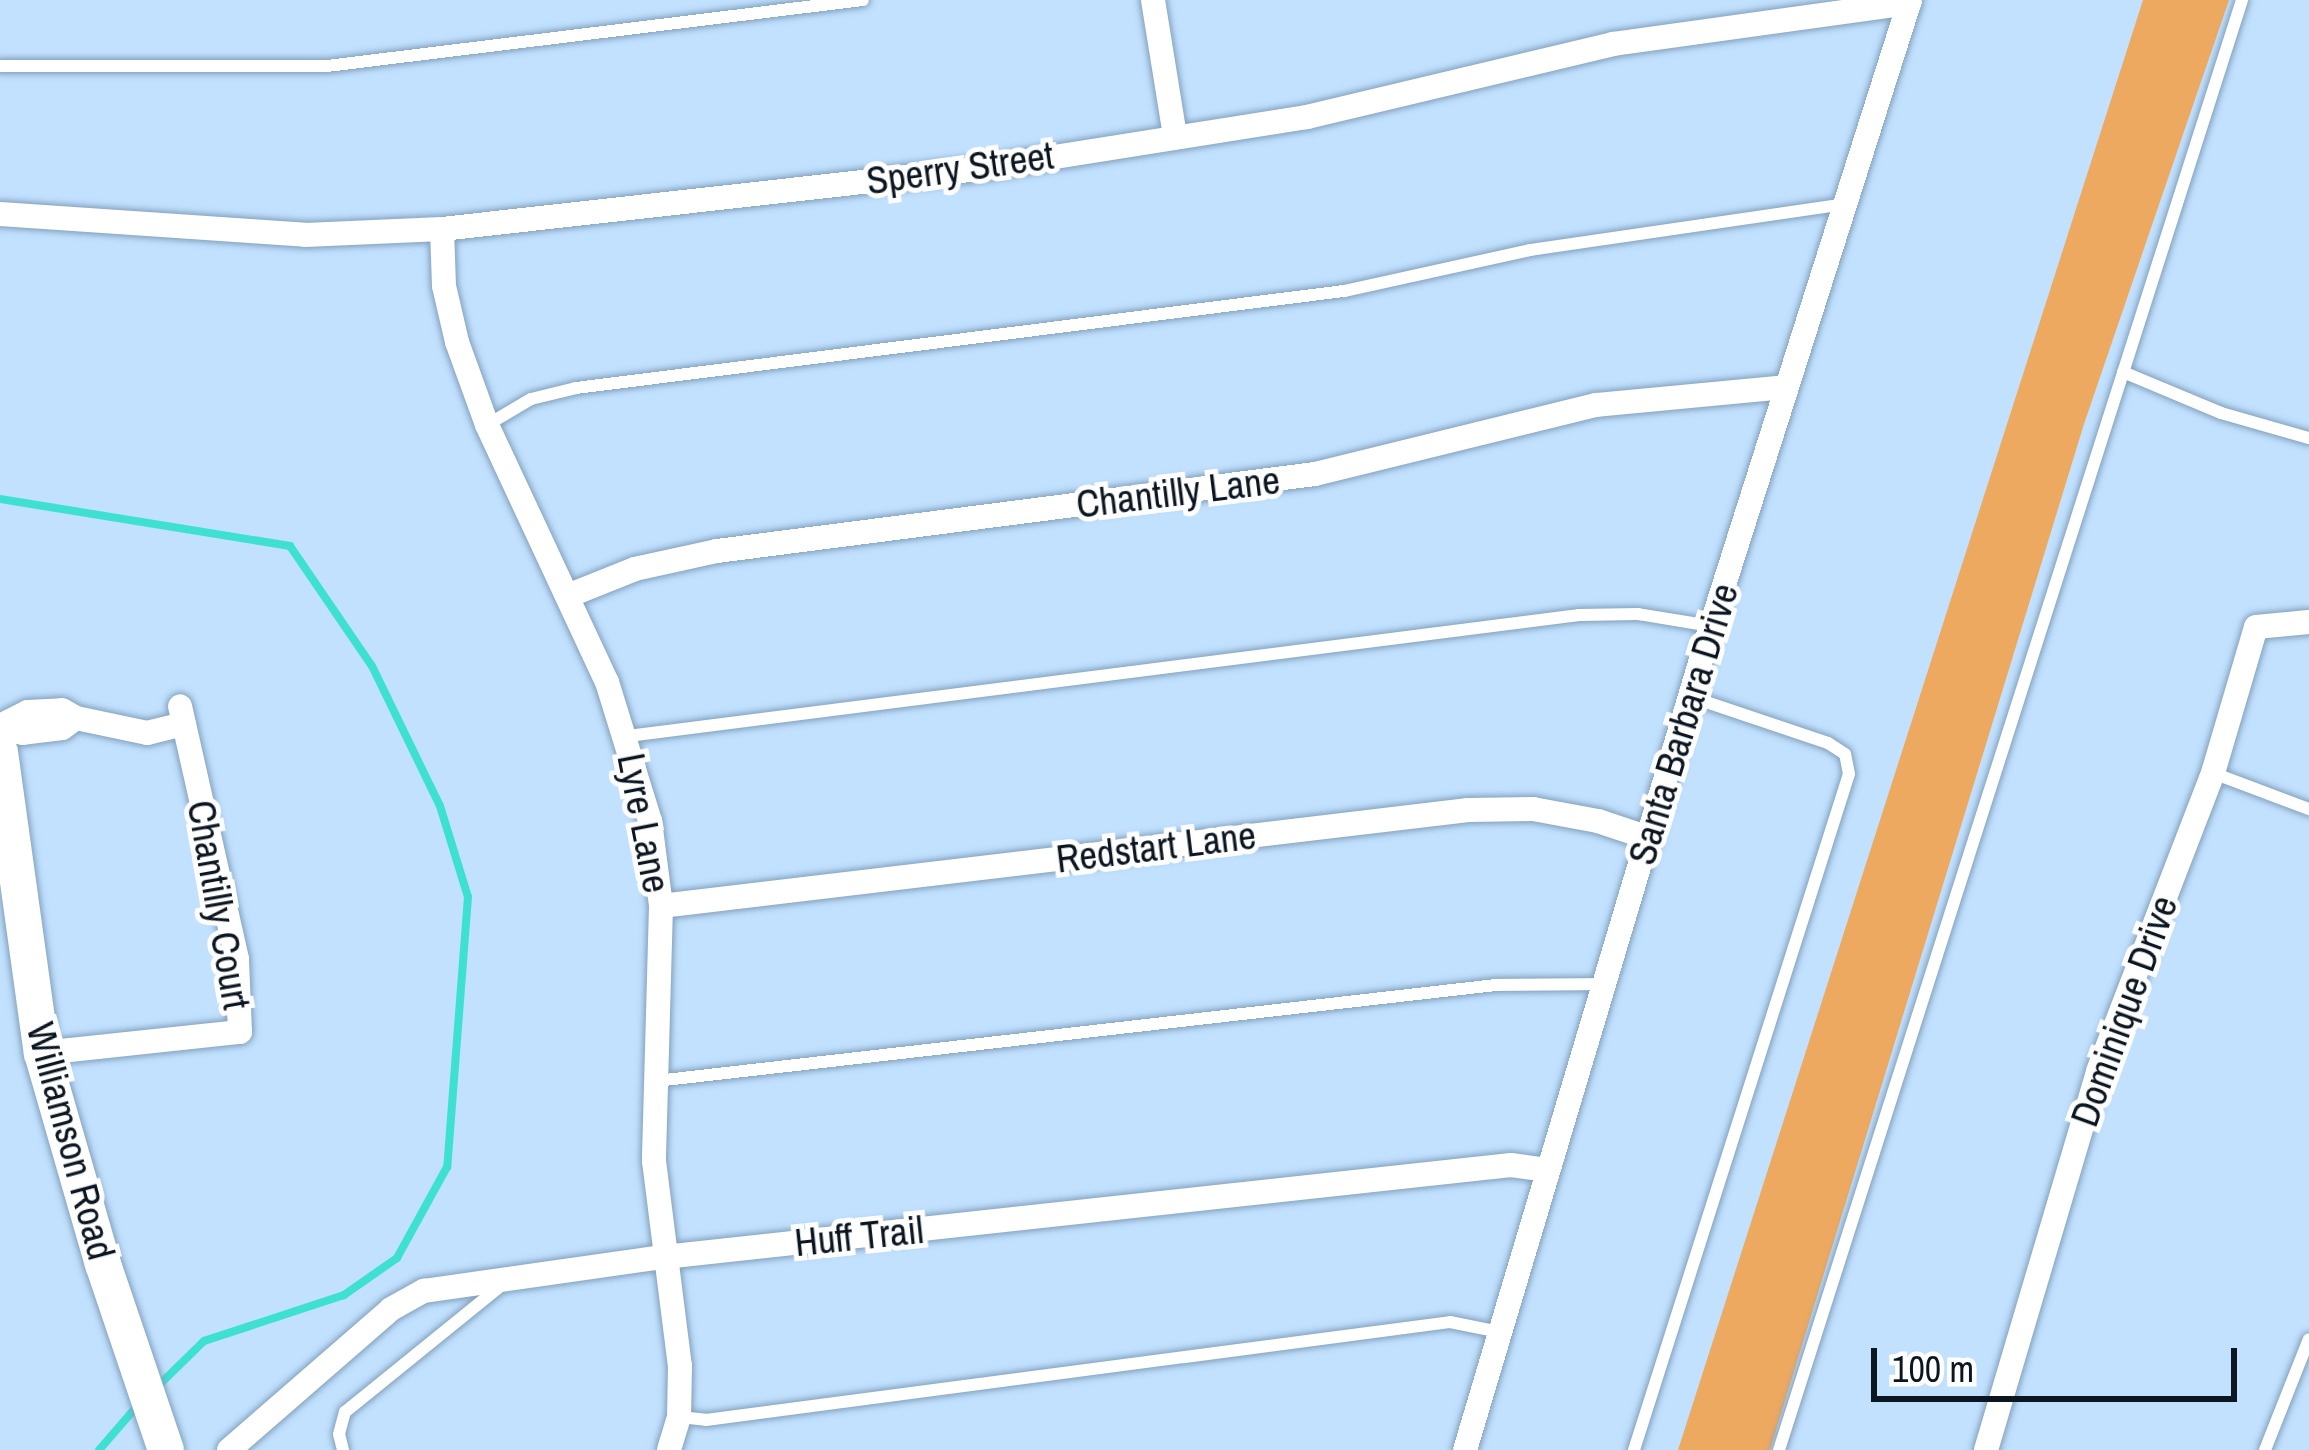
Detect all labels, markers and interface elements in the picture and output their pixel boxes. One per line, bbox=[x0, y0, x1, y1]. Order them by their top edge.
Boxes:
street label: Sperry Street bbox=[863, 132, 1057, 204]
street label: Chantilly Lane bbox=[1074, 456, 1282, 528]
street label: Santa Barbara Drive bbox=[1618, 578, 1748, 870]
street label: Lyre Lane bbox=[608, 749, 680, 897]
street label: Chantilly Court bbox=[178, 797, 260, 1013]
street label: Redstart Lane bbox=[1053, 812, 1259, 882]
street label: Dominique Drive bbox=[2061, 889, 2187, 1133]
street label: Williamson Road bbox=[17, 1017, 125, 1265]
street label: Huff Trail bbox=[792, 1206, 926, 1266]
scale bar bbox=[1877, 1324, 2243, 1398]
text: 100 m bbox=[1892, 1345, 1974, 1393]

